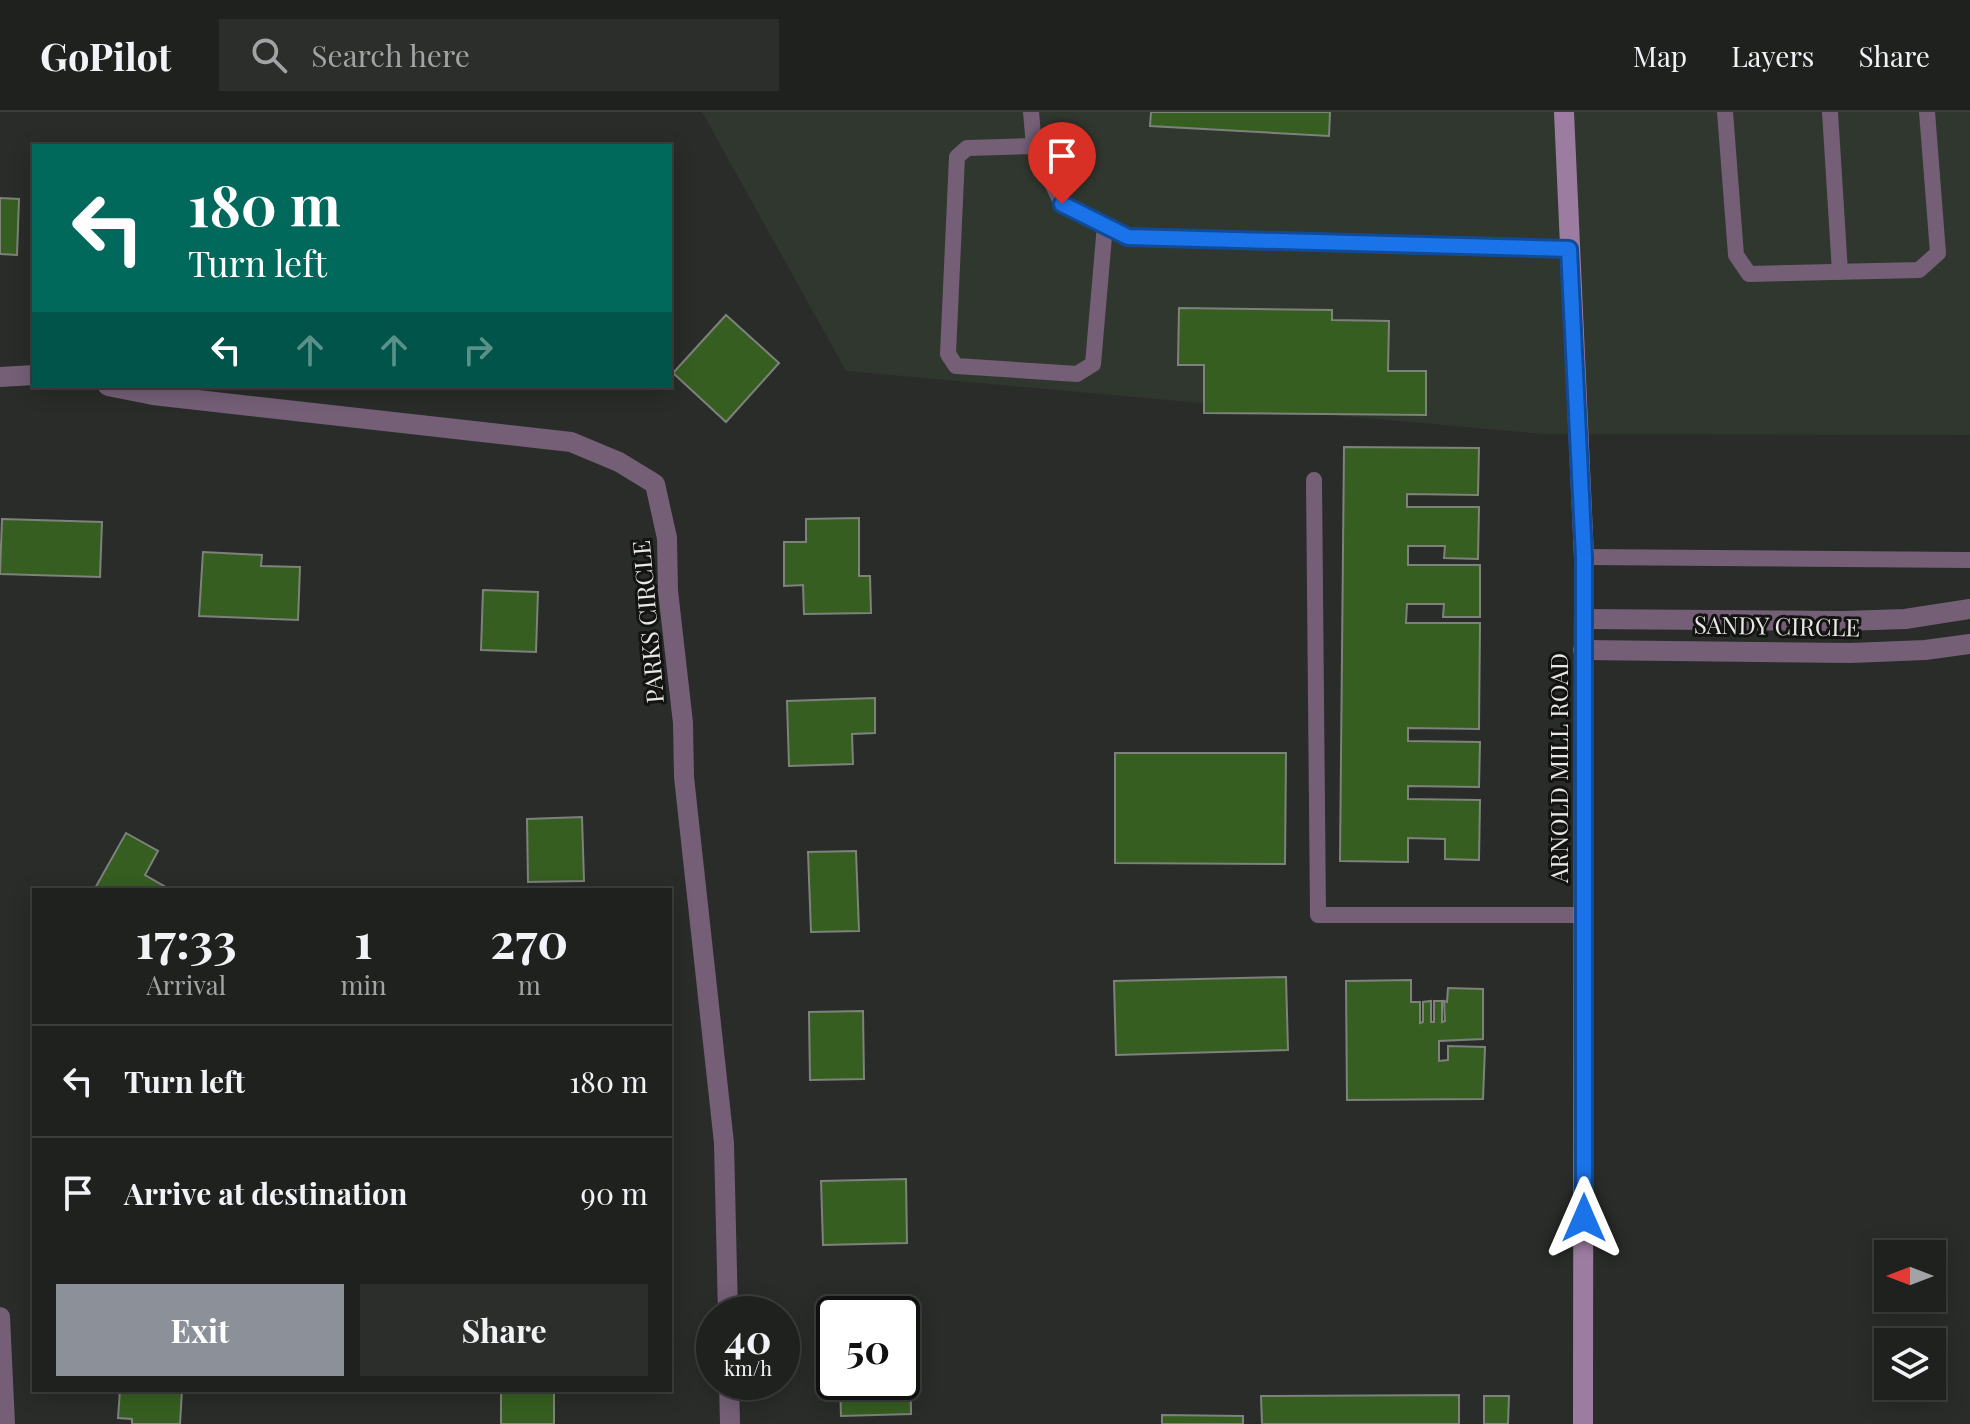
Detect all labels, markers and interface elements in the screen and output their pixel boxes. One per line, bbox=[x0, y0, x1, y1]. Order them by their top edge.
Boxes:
search box bbox=[219, 19, 779, 91]
text: GoPilot bbox=[40, 30, 171, 81]
icon: search bbox=[247, 33, 291, 77]
text: Search here bbox=[311, 35, 470, 75]
text: Map bbox=[1633, 37, 1687, 74]
text: Layers bbox=[1731, 37, 1814, 74]
text: Share bbox=[1858, 37, 1930, 74]
pin bbox=[1028, 122, 1096, 204]
icon: arrive bbox=[1040, 134, 1084, 178]
text: 180 m bbox=[188, 166, 341, 241]
icon: left bbox=[56, 176, 160, 280]
text: Turn left bbox=[188, 238, 327, 286]
icon: left bbox=[204, 328, 248, 372]
icon: ahead bbox=[288, 328, 332, 372]
icon: ahead bbox=[372, 328, 416, 372]
icon: right bbox=[456, 328, 500, 372]
street label: PARKS CIRCLE bbox=[624, 539, 670, 705]
street label: SANDY CIRCLE bbox=[1694, 608, 1860, 642]
street label: ARNOLD MILL ROAD bbox=[1542, 653, 1574, 884]
text: 17:33 bbox=[136, 907, 237, 971]
text: 1 bbox=[354, 907, 373, 971]
text: 270 bbox=[490, 907, 568, 971]
text: Arrival bbox=[146, 967, 226, 1002]
text: min bbox=[340, 967, 387, 1002]
text: m bbox=[518, 967, 541, 1002]
icon: left bbox=[56, 1059, 100, 1103]
text: Turn left bbox=[124, 1061, 245, 1101]
text: 180 m bbox=[569, 1061, 648, 1101]
icon: arrive bbox=[56, 1171, 100, 1215]
text: Arrive at destination bbox=[124, 1173, 407, 1213]
text: 90 m bbox=[581, 1173, 648, 1213]
position arrow bbox=[1542, 1176, 1626, 1260]
north arrow bbox=[1874, 1240, 1946, 1312]
map controls bbox=[1874, 1240, 1946, 1400]
button: Exit bbox=[56, 1284, 344, 1376]
button: Share bbox=[360, 1284, 648, 1376]
speed limit sign: 50 bbox=[816, 1296, 920, 1400]
text: 40 bbox=[725, 1311, 771, 1364]
button: layers bbox=[1874, 1328, 1946, 1400]
text: km/h bbox=[724, 1354, 772, 1381]

